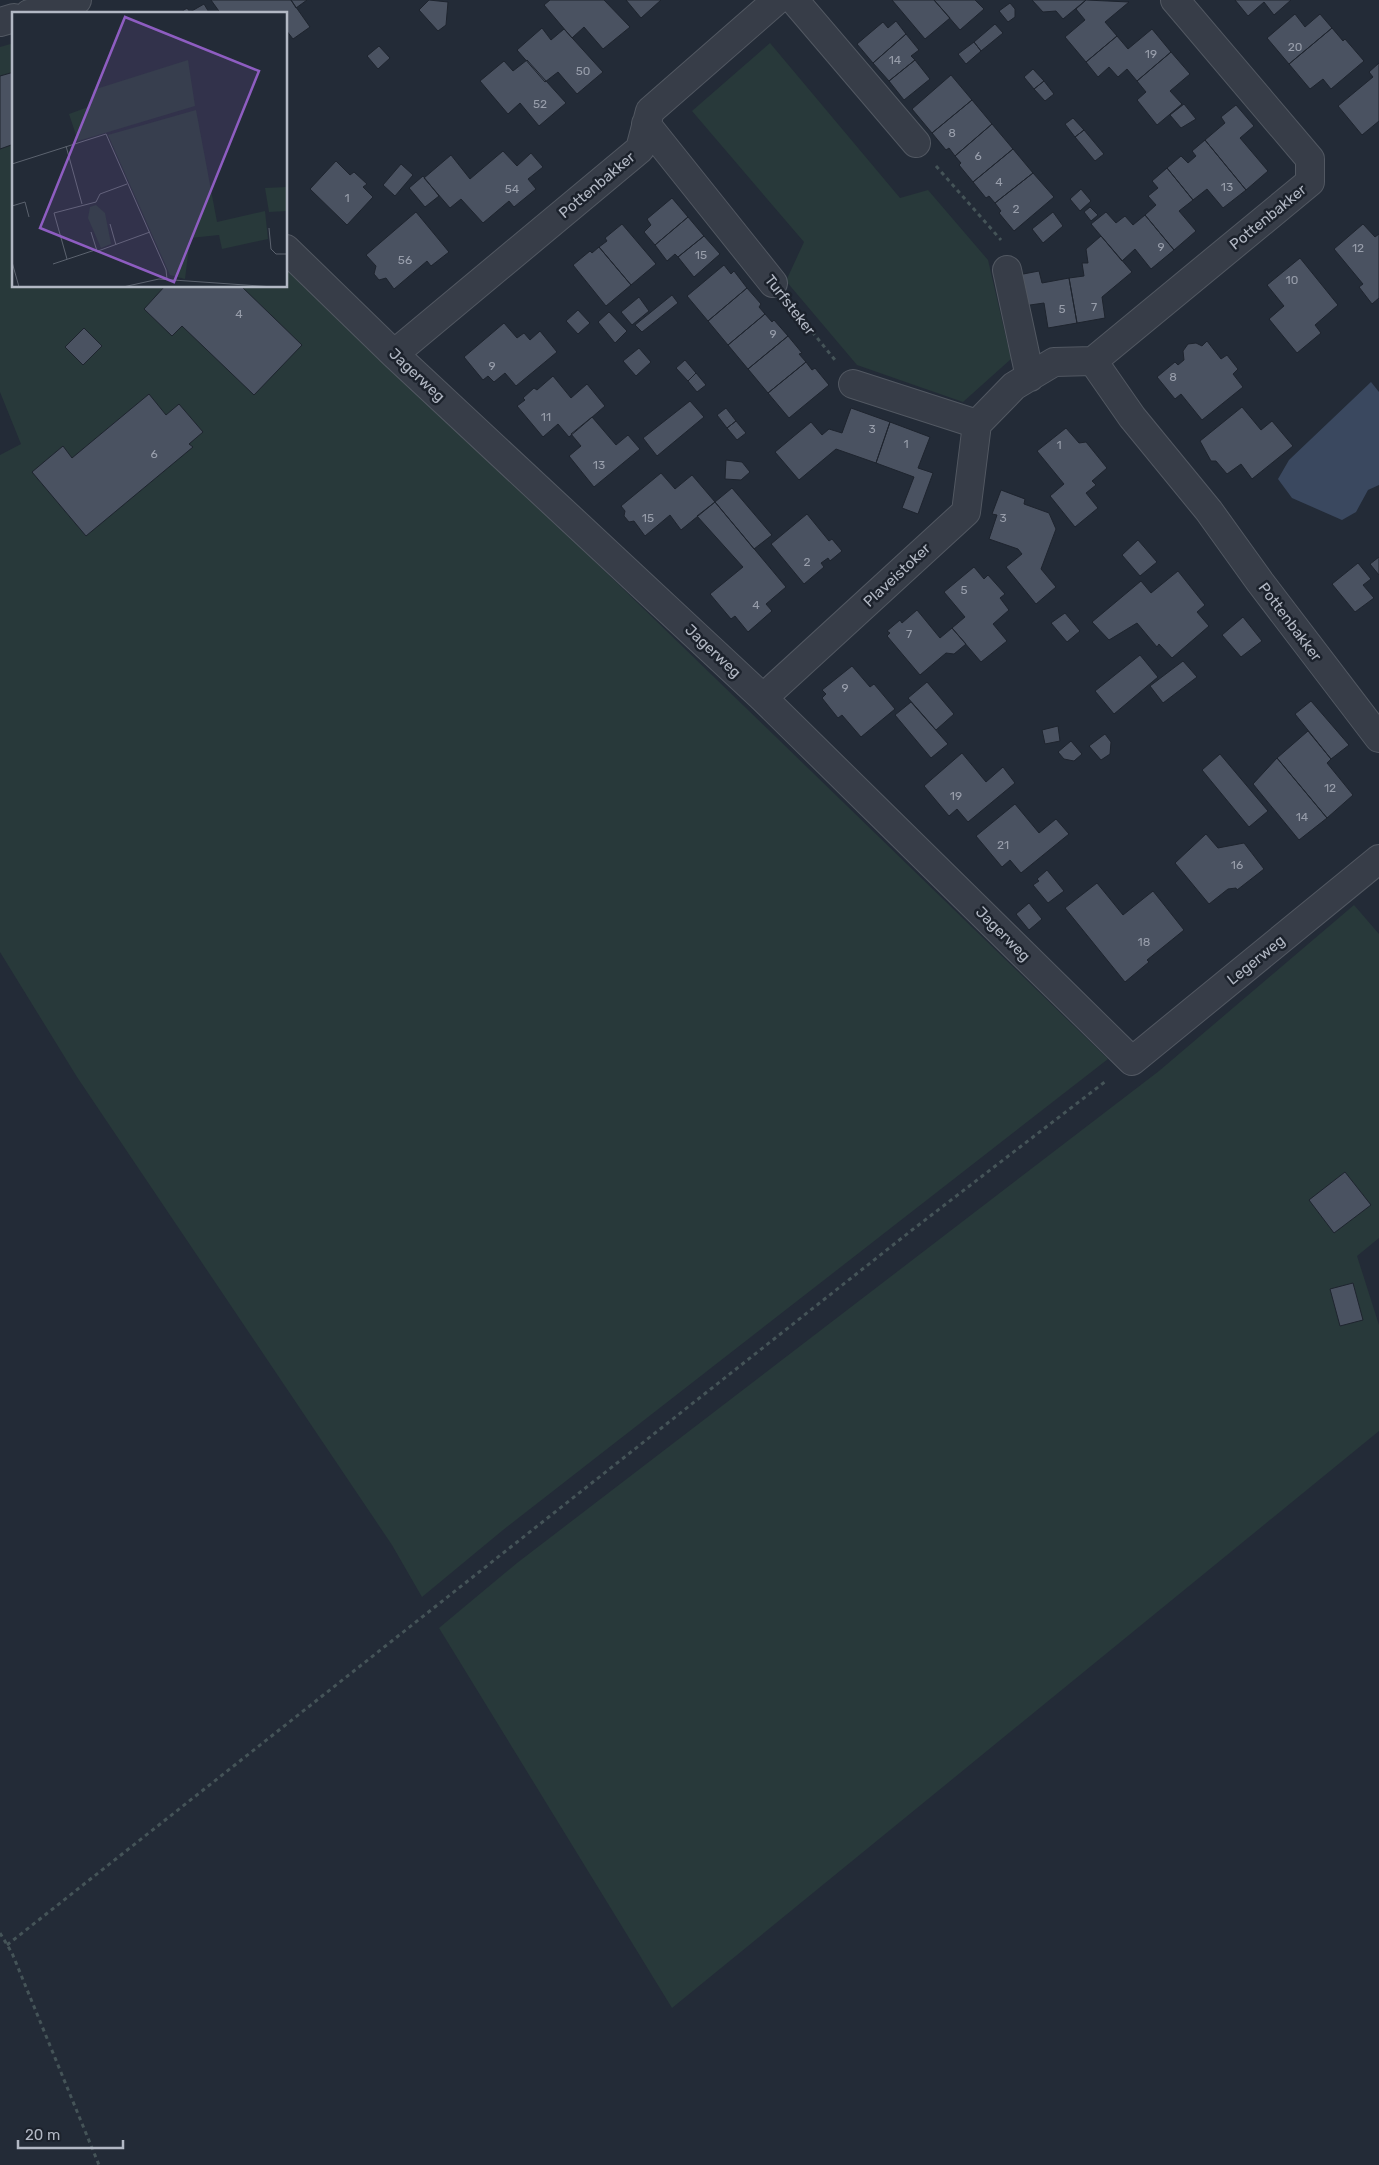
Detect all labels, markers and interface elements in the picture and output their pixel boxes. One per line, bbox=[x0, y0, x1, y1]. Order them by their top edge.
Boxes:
inset map bbox=[12, 12, 288, 288]
house number: 20 bbox=[1288, 40, 1302, 54]
house number: 19 bbox=[1145, 47, 1157, 61]
house number: 14 bbox=[889, 53, 902, 67]
house number: 50 bbox=[576, 64, 590, 78]
house number: 52 bbox=[533, 97, 547, 111]
house number: 8 bbox=[948, 126, 956, 140]
street label: Pottenbakker bbox=[555, 148, 639, 222]
house number: 6 bbox=[974, 149, 982, 163]
house number: 4 bbox=[995, 175, 1003, 189]
house number: 13 bbox=[1221, 180, 1233, 194]
street label: Pottenbakker bbox=[1226, 180, 1310, 253]
house number: 54 bbox=[505, 182, 520, 196]
house number: 1 bbox=[344, 191, 350, 205]
house number: 2 bbox=[1012, 202, 1020, 216]
house number: 9 bbox=[1157, 240, 1165, 254]
house number: 12 bbox=[1352, 241, 1364, 255]
house number: 15 bbox=[695, 248, 707, 262]
house number: 56 bbox=[398, 253, 412, 267]
street label: Turfsteker bbox=[761, 271, 819, 339]
house number: 10 bbox=[1286, 273, 1298, 287]
house number: 7 bbox=[1091, 300, 1097, 314]
house number: 5 bbox=[1058, 302, 1066, 316]
house number: 4 bbox=[235, 307, 243, 321]
house number: 9 bbox=[769, 327, 777, 341]
street label: Jagerweg bbox=[385, 345, 449, 405]
house number: 9 bbox=[488, 359, 496, 373]
house number: 8 bbox=[1169, 370, 1177, 384]
house number: 11 bbox=[541, 410, 551, 424]
house number: 3 bbox=[868, 422, 876, 436]
house number: 1 bbox=[903, 437, 909, 451]
house number: 1 bbox=[1056, 438, 1062, 452]
house number: 6 bbox=[150, 447, 158, 461]
house number: 13 bbox=[593, 458, 605, 472]
house number: 15 bbox=[642, 511, 654, 525]
house number: 3 bbox=[999, 511, 1007, 525]
street label: Plaveistoker bbox=[860, 539, 934, 611]
house number: 2 bbox=[803, 555, 811, 569]
street label: Pottenbakker bbox=[1255, 579, 1326, 665]
house number: 5 bbox=[960, 583, 968, 597]
house number: 4 bbox=[752, 598, 760, 612]
street label: Jagerweg bbox=[681, 621, 745, 681]
house number: 7 bbox=[906, 627, 912, 641]
house number: 9 bbox=[841, 681, 849, 695]
house number: 12 bbox=[1324, 781, 1336, 795]
house number: 19 bbox=[950, 789, 962, 803]
house number: 14 bbox=[1296, 810, 1309, 824]
house number: 21 bbox=[997, 838, 1009, 852]
house number: 16 bbox=[1231, 858, 1243, 872]
street label: Jagerweg bbox=[972, 903, 1034, 965]
street label: Legerweg bbox=[1224, 931, 1288, 989]
house number: 18 bbox=[1138, 935, 1150, 949]
scale bar bbox=[18, 2118, 122, 2150]
text: 20 m bbox=[25, 2126, 60, 2144]

